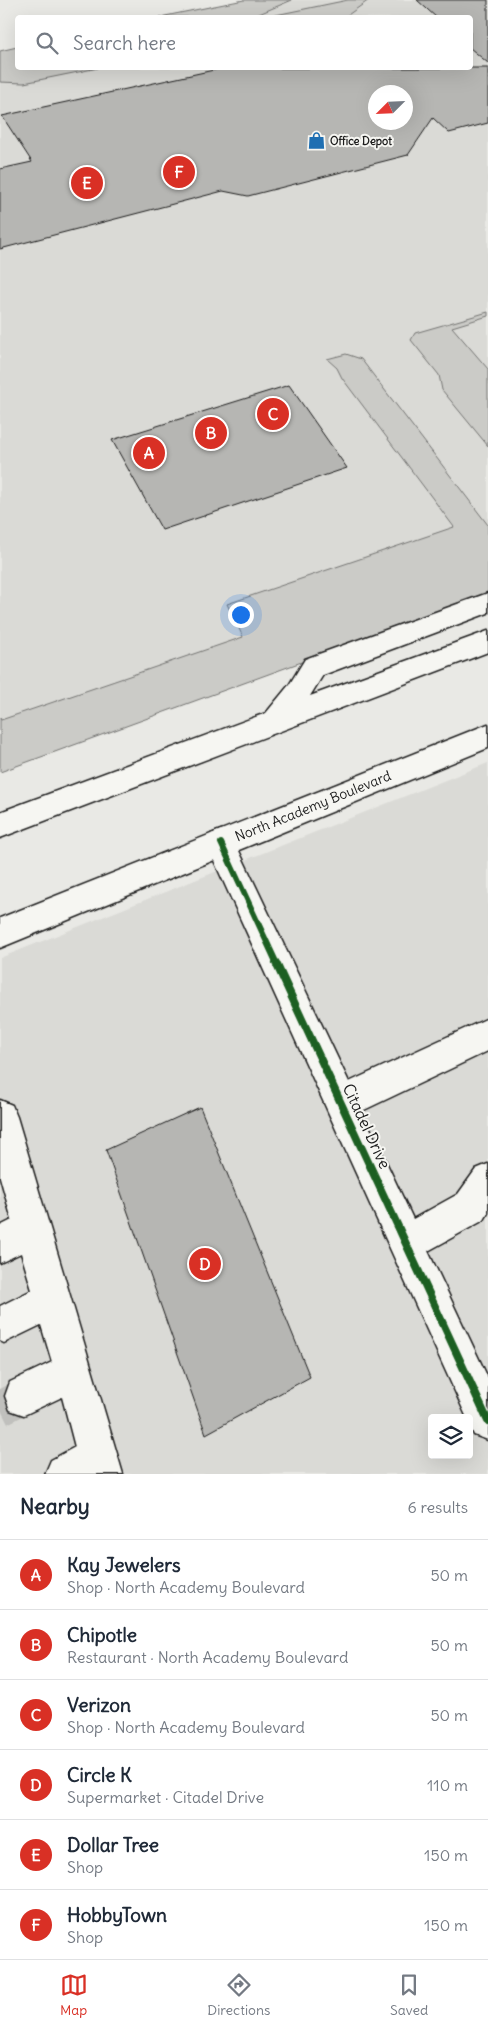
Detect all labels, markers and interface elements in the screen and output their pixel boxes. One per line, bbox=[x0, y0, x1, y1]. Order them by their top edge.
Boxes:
search box bbox=[15, 15, 473, 70]
icon: search bbox=[33, 29, 61, 57]
text: Search here bbox=[73, 31, 176, 55]
north arrow bbox=[368, 85, 413, 130]
shop icon: Office Depot bbox=[306, 131, 326, 151]
place label: Office Depot bbox=[330, 134, 392, 149]
pin: F bbox=[163, 153, 195, 191]
pin: E bbox=[71, 164, 103, 202]
pin: C bbox=[257, 395, 289, 433]
pin: B bbox=[195, 414, 227, 452]
pin: A bbox=[133, 434, 165, 472]
your location bbox=[228, 602, 254, 628]
street label: North Academy Boulevard bbox=[232, 766, 394, 846]
street label: Citadel Drive bbox=[339, 1080, 395, 1172]
pin: D bbox=[189, 1245, 221, 1283]
map controls bbox=[428, 1414, 473, 1459]
button: layers bbox=[428, 1414, 473, 1459]
text: Nearby bbox=[20, 1493, 90, 1520]
text: 6 results bbox=[407, 1497, 468, 1517]
text: Kay Jewelers bbox=[67, 1553, 181, 1577]
text: A bbox=[31, 1565, 41, 1585]
text: 50 m bbox=[430, 1565, 468, 1585]
text: Shop · North Academy Boulevard bbox=[67, 1577, 305, 1597]
text: Chipotle bbox=[67, 1623, 137, 1647]
text: B bbox=[31, 1635, 41, 1655]
text: 50 m bbox=[430, 1635, 468, 1655]
text: Restaurant · North Academy Boulevard bbox=[67, 1647, 348, 1667]
text: Verizon bbox=[67, 1693, 131, 1717]
text: C bbox=[31, 1705, 41, 1725]
text: 50 m bbox=[430, 1705, 468, 1725]
text: Shop · North Academy Boulevard bbox=[67, 1717, 305, 1737]
text: Circle K bbox=[67, 1763, 132, 1787]
text: D bbox=[30, 1775, 42, 1795]
text: 110 m bbox=[427, 1775, 468, 1795]
text: Supermarket · Citadel Drive bbox=[67, 1787, 264, 1807]
text: Dollar Tree bbox=[67, 1833, 159, 1857]
text: E bbox=[31, 1845, 41, 1865]
text: 150 m bbox=[424, 1845, 468, 1865]
text: Shop bbox=[67, 1857, 103, 1877]
text: HobbyTown bbox=[67, 1903, 167, 1927]
text: F bbox=[31, 1915, 41, 1935]
text: 150 m bbox=[424, 1915, 468, 1935]
text: Shop bbox=[67, 1927, 103, 1947]
tab: Map bbox=[60, 1971, 88, 2019]
tab: Directions bbox=[207, 1971, 270, 2019]
tab: Saved bbox=[390, 1971, 428, 2019]

